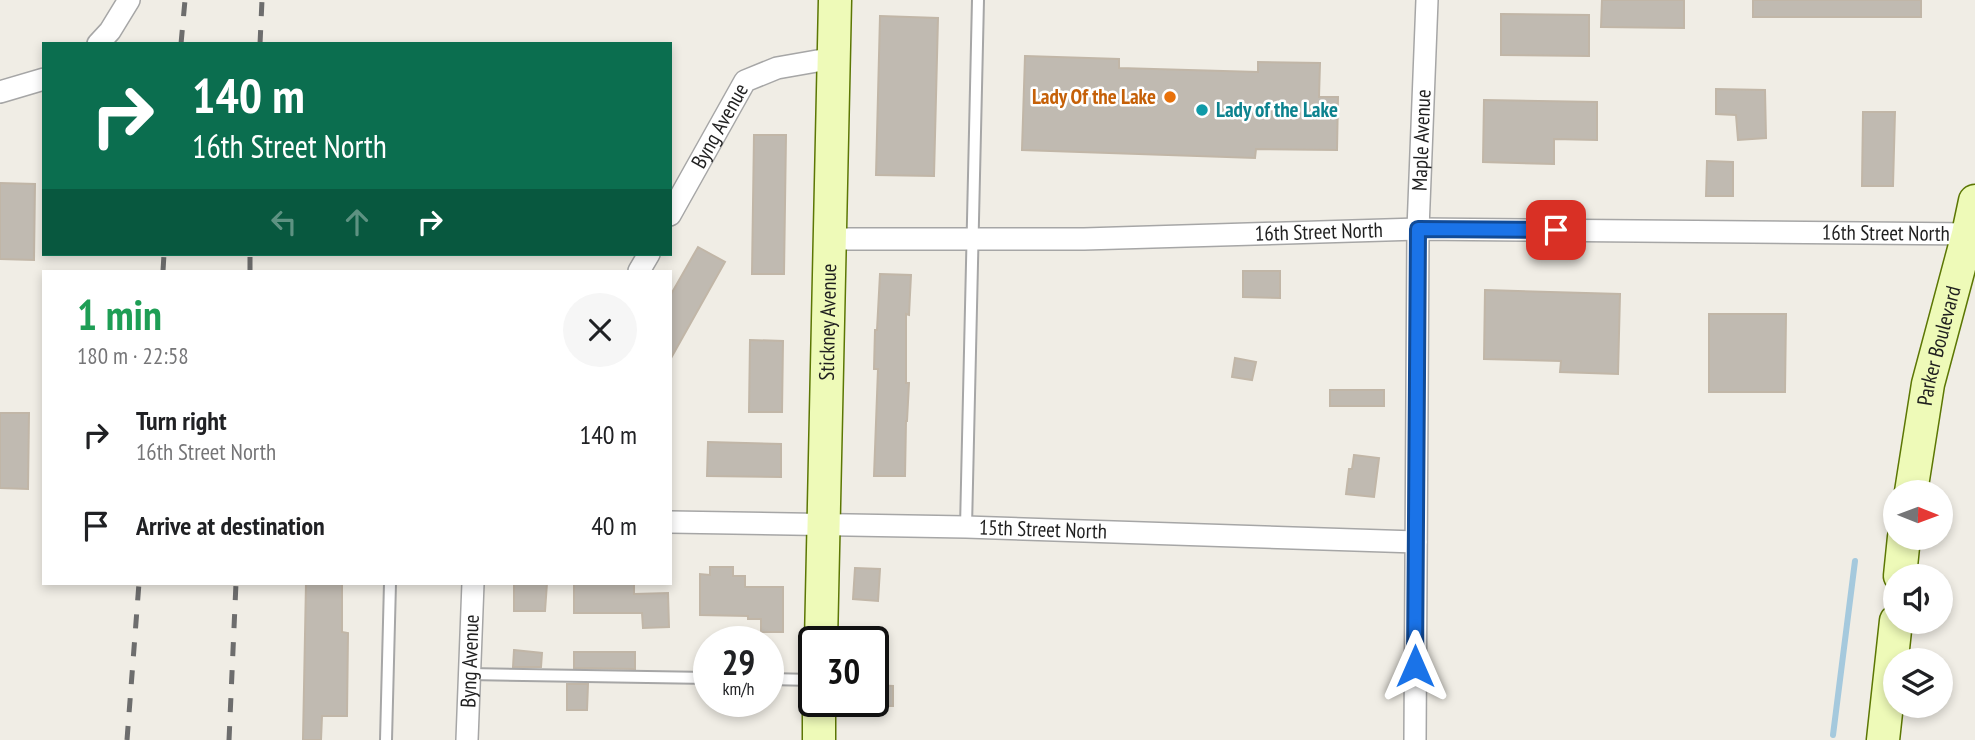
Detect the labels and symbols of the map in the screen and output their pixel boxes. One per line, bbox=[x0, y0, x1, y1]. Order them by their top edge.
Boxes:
street label: Byng Avenue bbox=[685, 78, 754, 173]
place label: Lady Of the Lake bbox=[1032, 83, 1156, 110]
marker: Lady Of the Lake bbox=[1162, 89, 1178, 105]
street label: Maple Avenue bbox=[1406, 89, 1436, 191]
place label: Lady of the Lake bbox=[1216, 96, 1338, 123]
marker: Lady of the Lake bbox=[1194, 102, 1210, 118]
pin bbox=[1526, 200, 1586, 260]
street label: 16th Street North bbox=[1254, 216, 1383, 247]
street label: 16th Street North bbox=[1822, 219, 1950, 247]
street label: Stickney Avenue bbox=[813, 263, 842, 381]
street label: Parker Boulevard bbox=[1911, 283, 1967, 407]
north arrow bbox=[1883, 480, 1953, 550]
street label: 15th Street North bbox=[978, 513, 1107, 545]
street label: Byng Avenue bbox=[454, 614, 485, 708]
speed limit sign: 30 bbox=[798, 626, 889, 717]
position arrow bbox=[1378, 629, 1452, 703]

